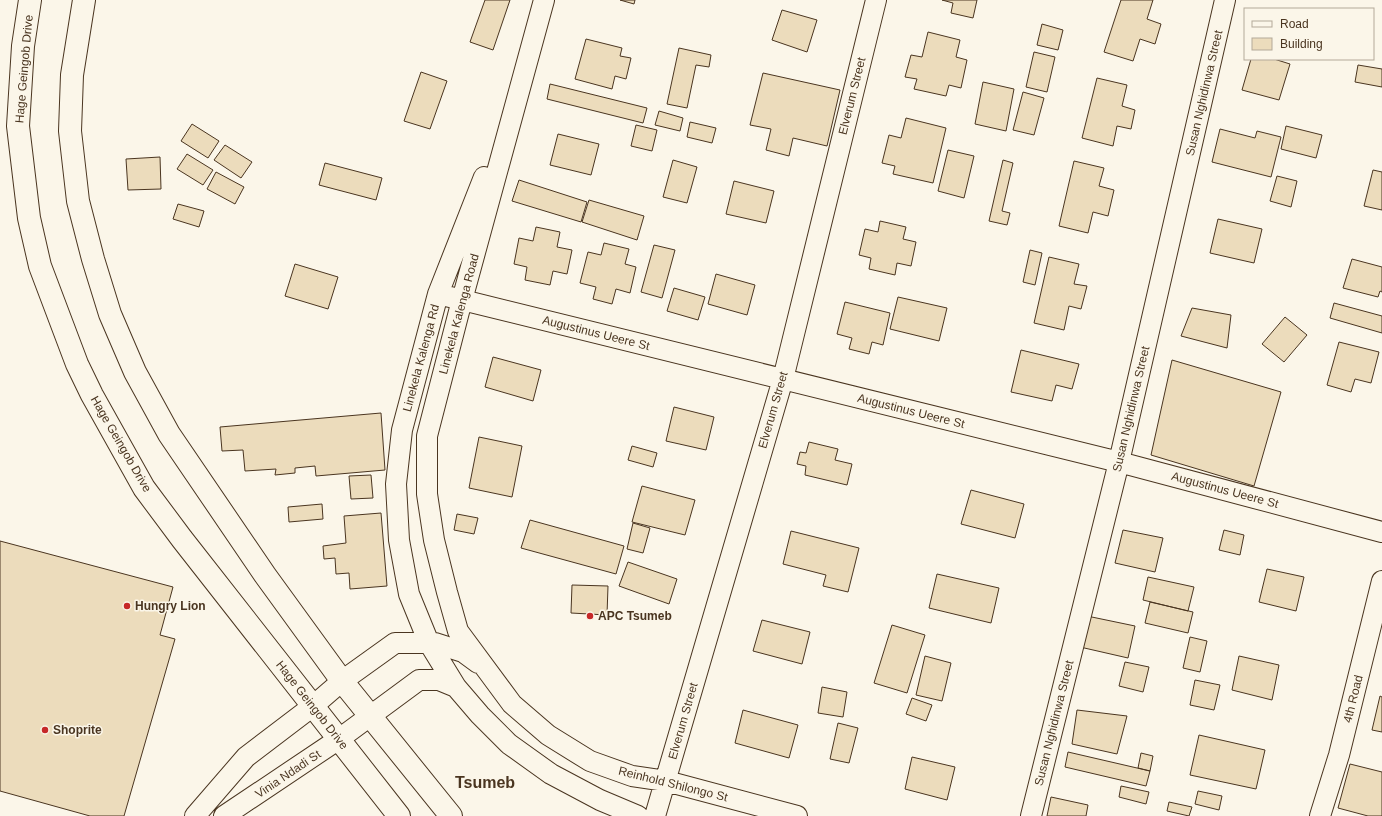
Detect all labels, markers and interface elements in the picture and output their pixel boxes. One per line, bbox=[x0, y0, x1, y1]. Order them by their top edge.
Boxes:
legend bbox=[1244, 8, 1374, 60]
street label: Hage Geingob Drive bbox=[12, 14, 36, 124]
text: Road bbox=[1280, 17, 1309, 31]
street label: Susan Nghidinwa Street bbox=[1183, 28, 1225, 157]
text: Building bbox=[1280, 37, 1323, 51]
street label: Elverum Street bbox=[836, 55, 869, 136]
street label: Linekela Kalenga Road bbox=[436, 252, 482, 376]
street label: Linekela Kalenga Rd bbox=[400, 303, 442, 413]
street label: Augustinus Ueere St bbox=[541, 313, 652, 353]
street label: Susan Nghidinwa Street bbox=[1110, 344, 1152, 473]
street label: Elverum Street bbox=[755, 369, 791, 450]
street label: Augustinus Ueere St bbox=[856, 391, 967, 431]
street label: Hage Geingob Drive bbox=[88, 393, 154, 495]
street label: Augustinus Ueere St bbox=[1170, 469, 1281, 511]
place label: Hungry Lion bbox=[135, 599, 206, 613]
marker: Hungry Lion bbox=[122, 601, 132, 611]
place label: APC Tsumeb bbox=[598, 609, 672, 623]
marker: APC Tsumeb bbox=[585, 611, 595, 621]
street label: Hage Geingob Drive bbox=[273, 658, 351, 752]
street label: Susan Nghidinwa Street bbox=[1032, 658, 1077, 787]
street label: 4th Road bbox=[1340, 674, 1366, 724]
street label: Elverum Street bbox=[665, 680, 701, 761]
place label: Shoprite bbox=[53, 723, 102, 737]
marker: Shoprite bbox=[40, 725, 50, 735]
street label: Vinia Ndadi St bbox=[253, 747, 324, 801]
street label: Reinhold Shilongo St bbox=[617, 764, 730, 805]
district label: Tsumeb bbox=[455, 774, 515, 791]

